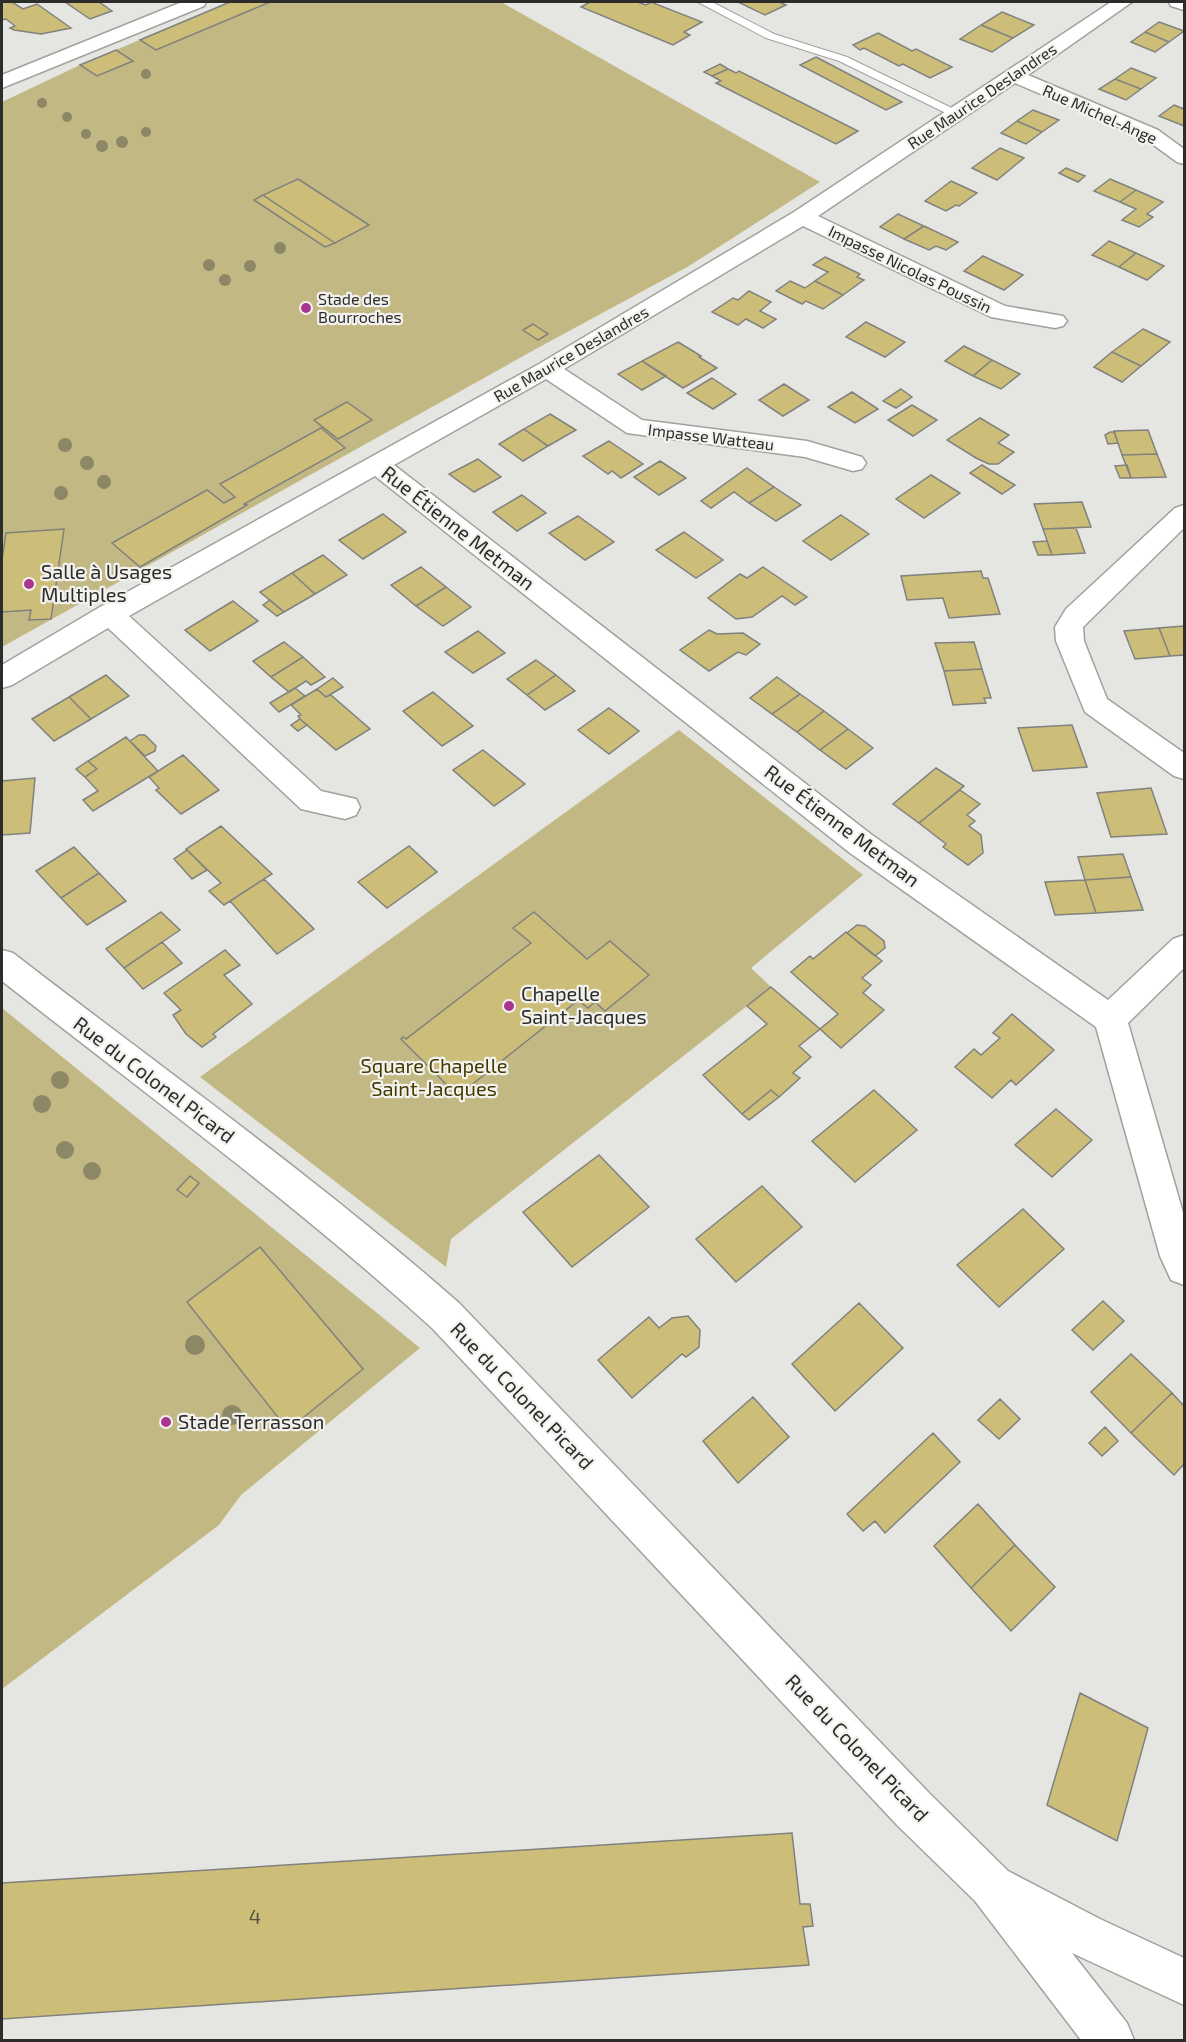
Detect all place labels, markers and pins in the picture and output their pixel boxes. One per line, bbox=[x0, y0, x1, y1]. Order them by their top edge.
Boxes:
place label: Stade des Bourroches bbox=[318, 289, 402, 326]
marker: Stade des Bourroches bbox=[299, 301, 313, 315]
place label: Salle à Usages Multiples bbox=[41, 559, 172, 606]
marker: Salle à Usages Multiples bbox=[22, 577, 36, 591]
place label: Chapelle Saint-Jacques bbox=[521, 981, 647, 1028]
marker: Chapelle Saint-Jacques bbox=[502, 999, 516, 1013]
place label: Stade Terrasson bbox=[178, 1409, 324, 1433]
marker: Stade Terrasson bbox=[159, 1415, 173, 1429]

